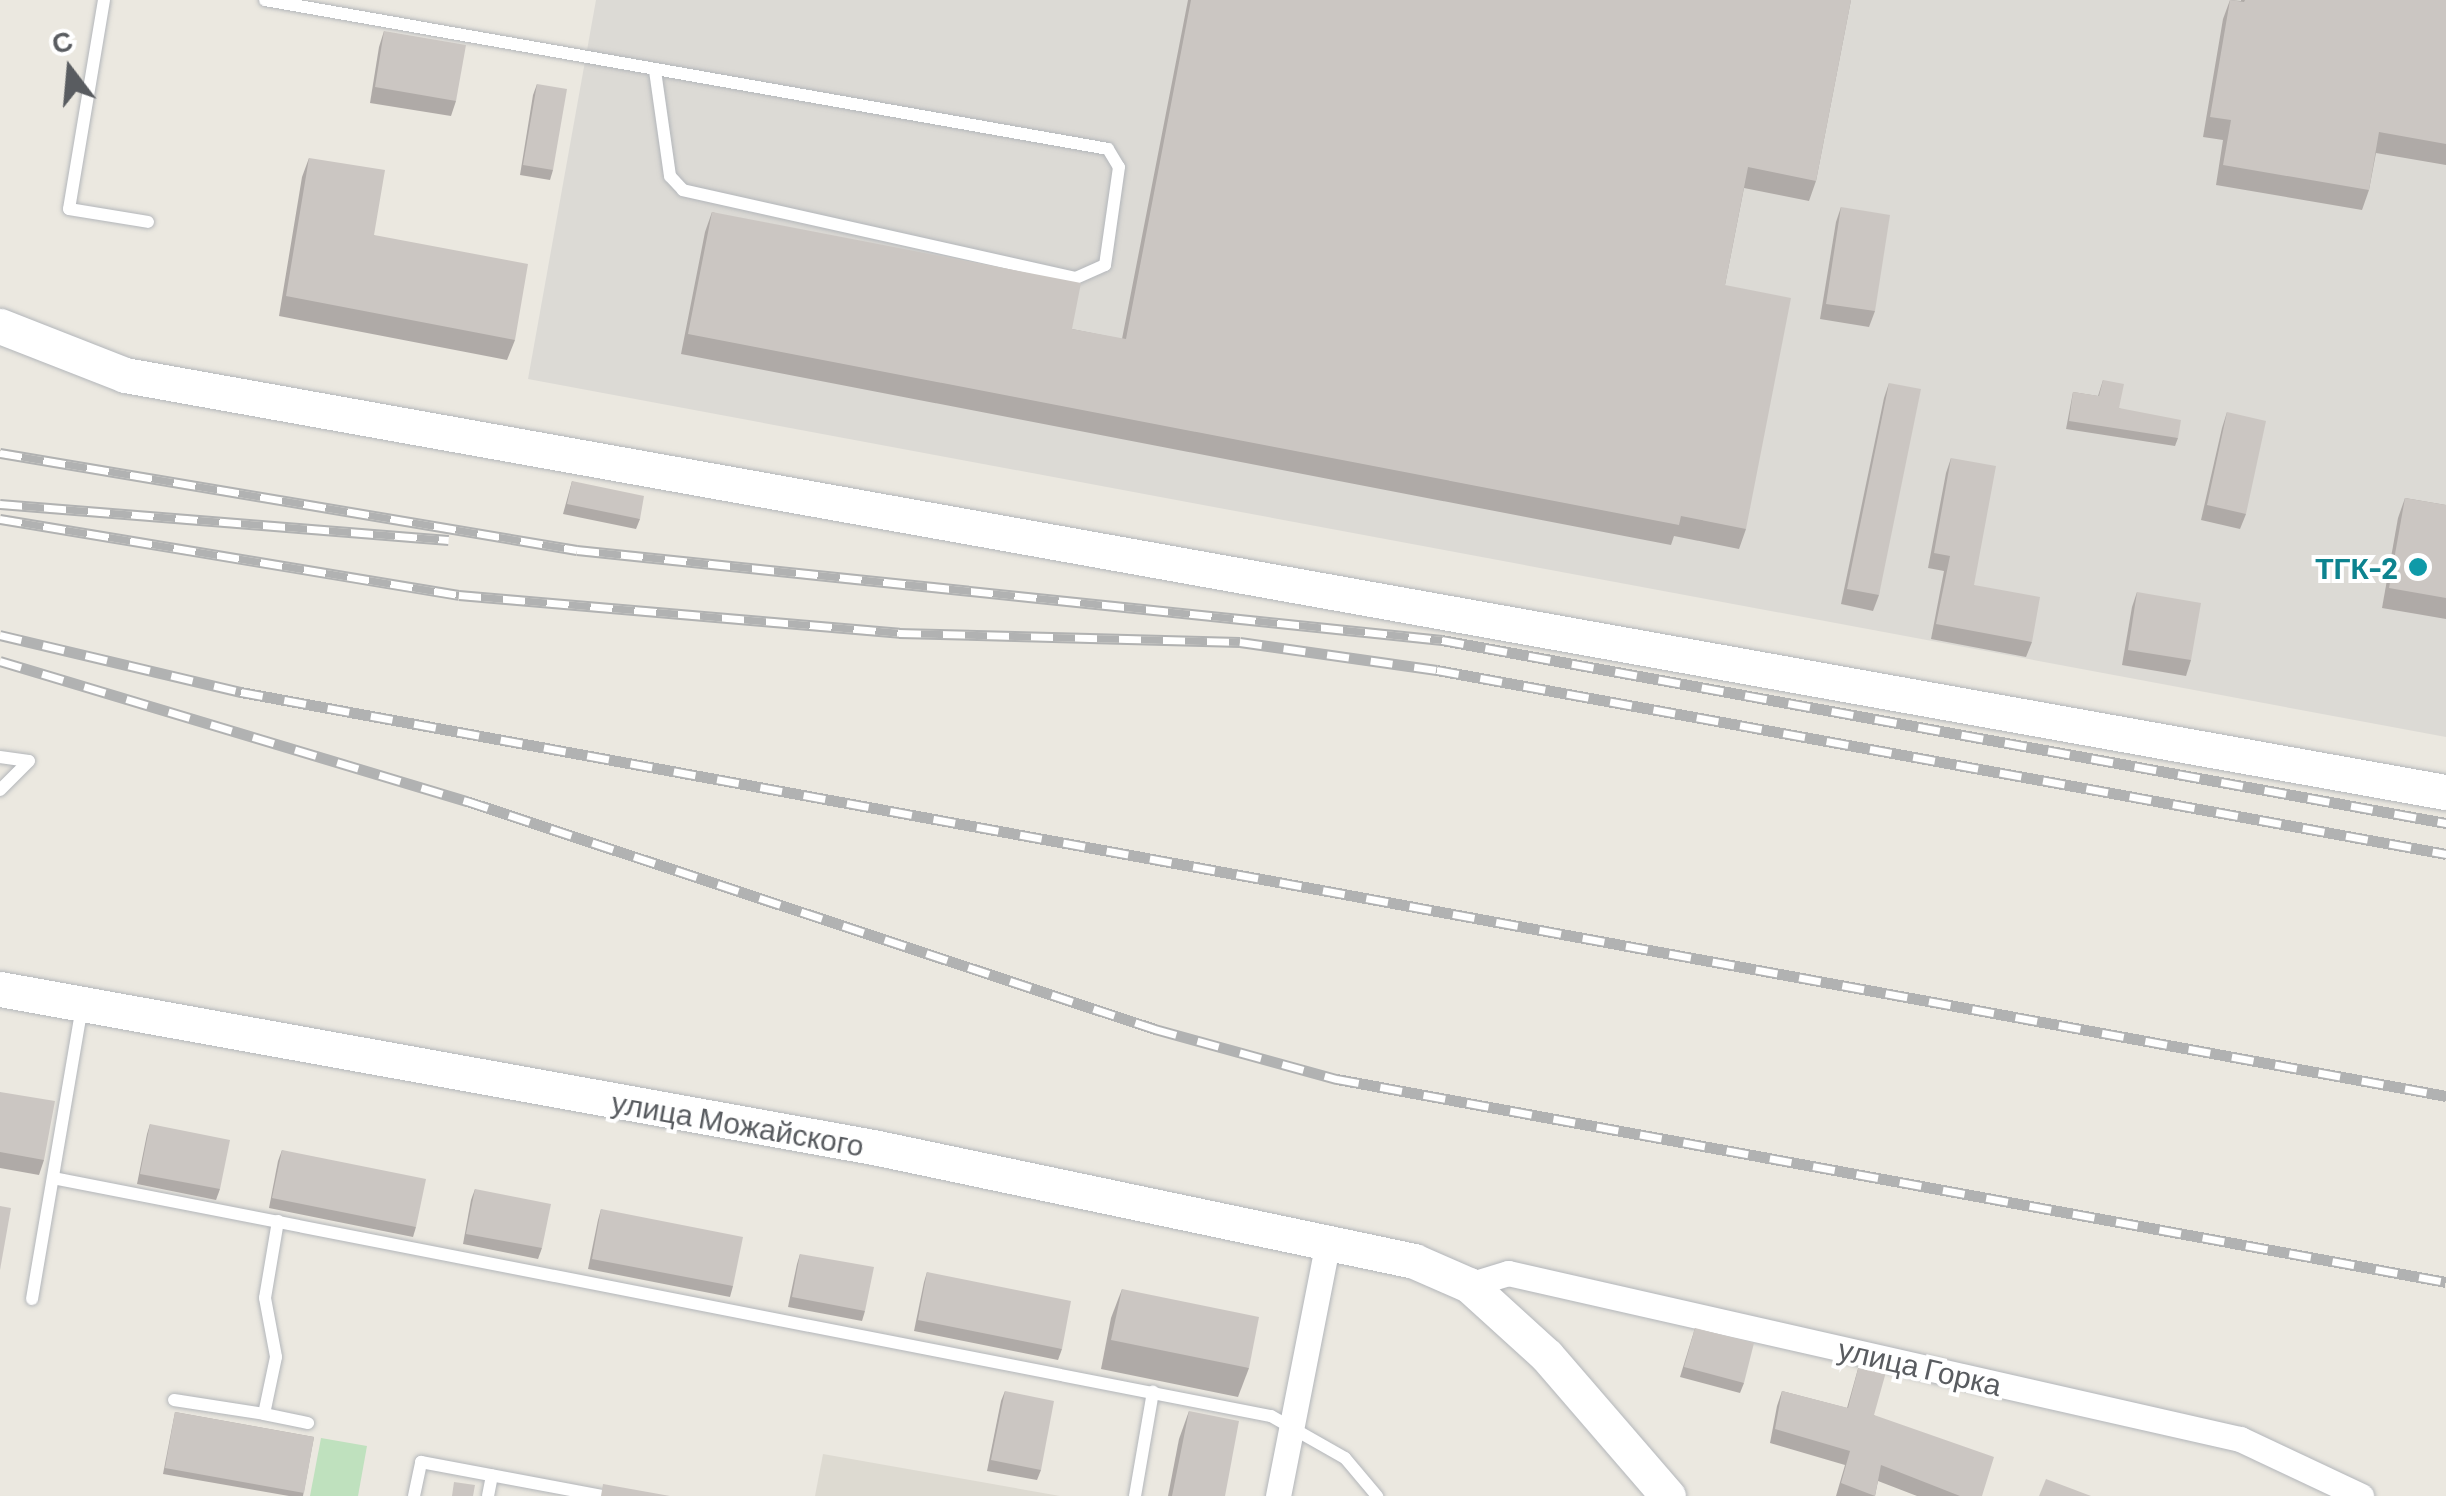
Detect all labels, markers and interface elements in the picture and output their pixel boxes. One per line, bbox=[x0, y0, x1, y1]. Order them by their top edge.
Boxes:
north arrow bbox=[20, 20, 120, 120]
text: С bbox=[47, 22, 76, 60]
place label: ТГК-2 bbox=[2315, 549, 2398, 585]
marker: ТГК-2 bbox=[2407, 556, 2429, 578]
street label: улица Можайского bbox=[609, 1083, 867, 1163]
street label: улица Горка bbox=[1835, 1330, 2005, 1402]

